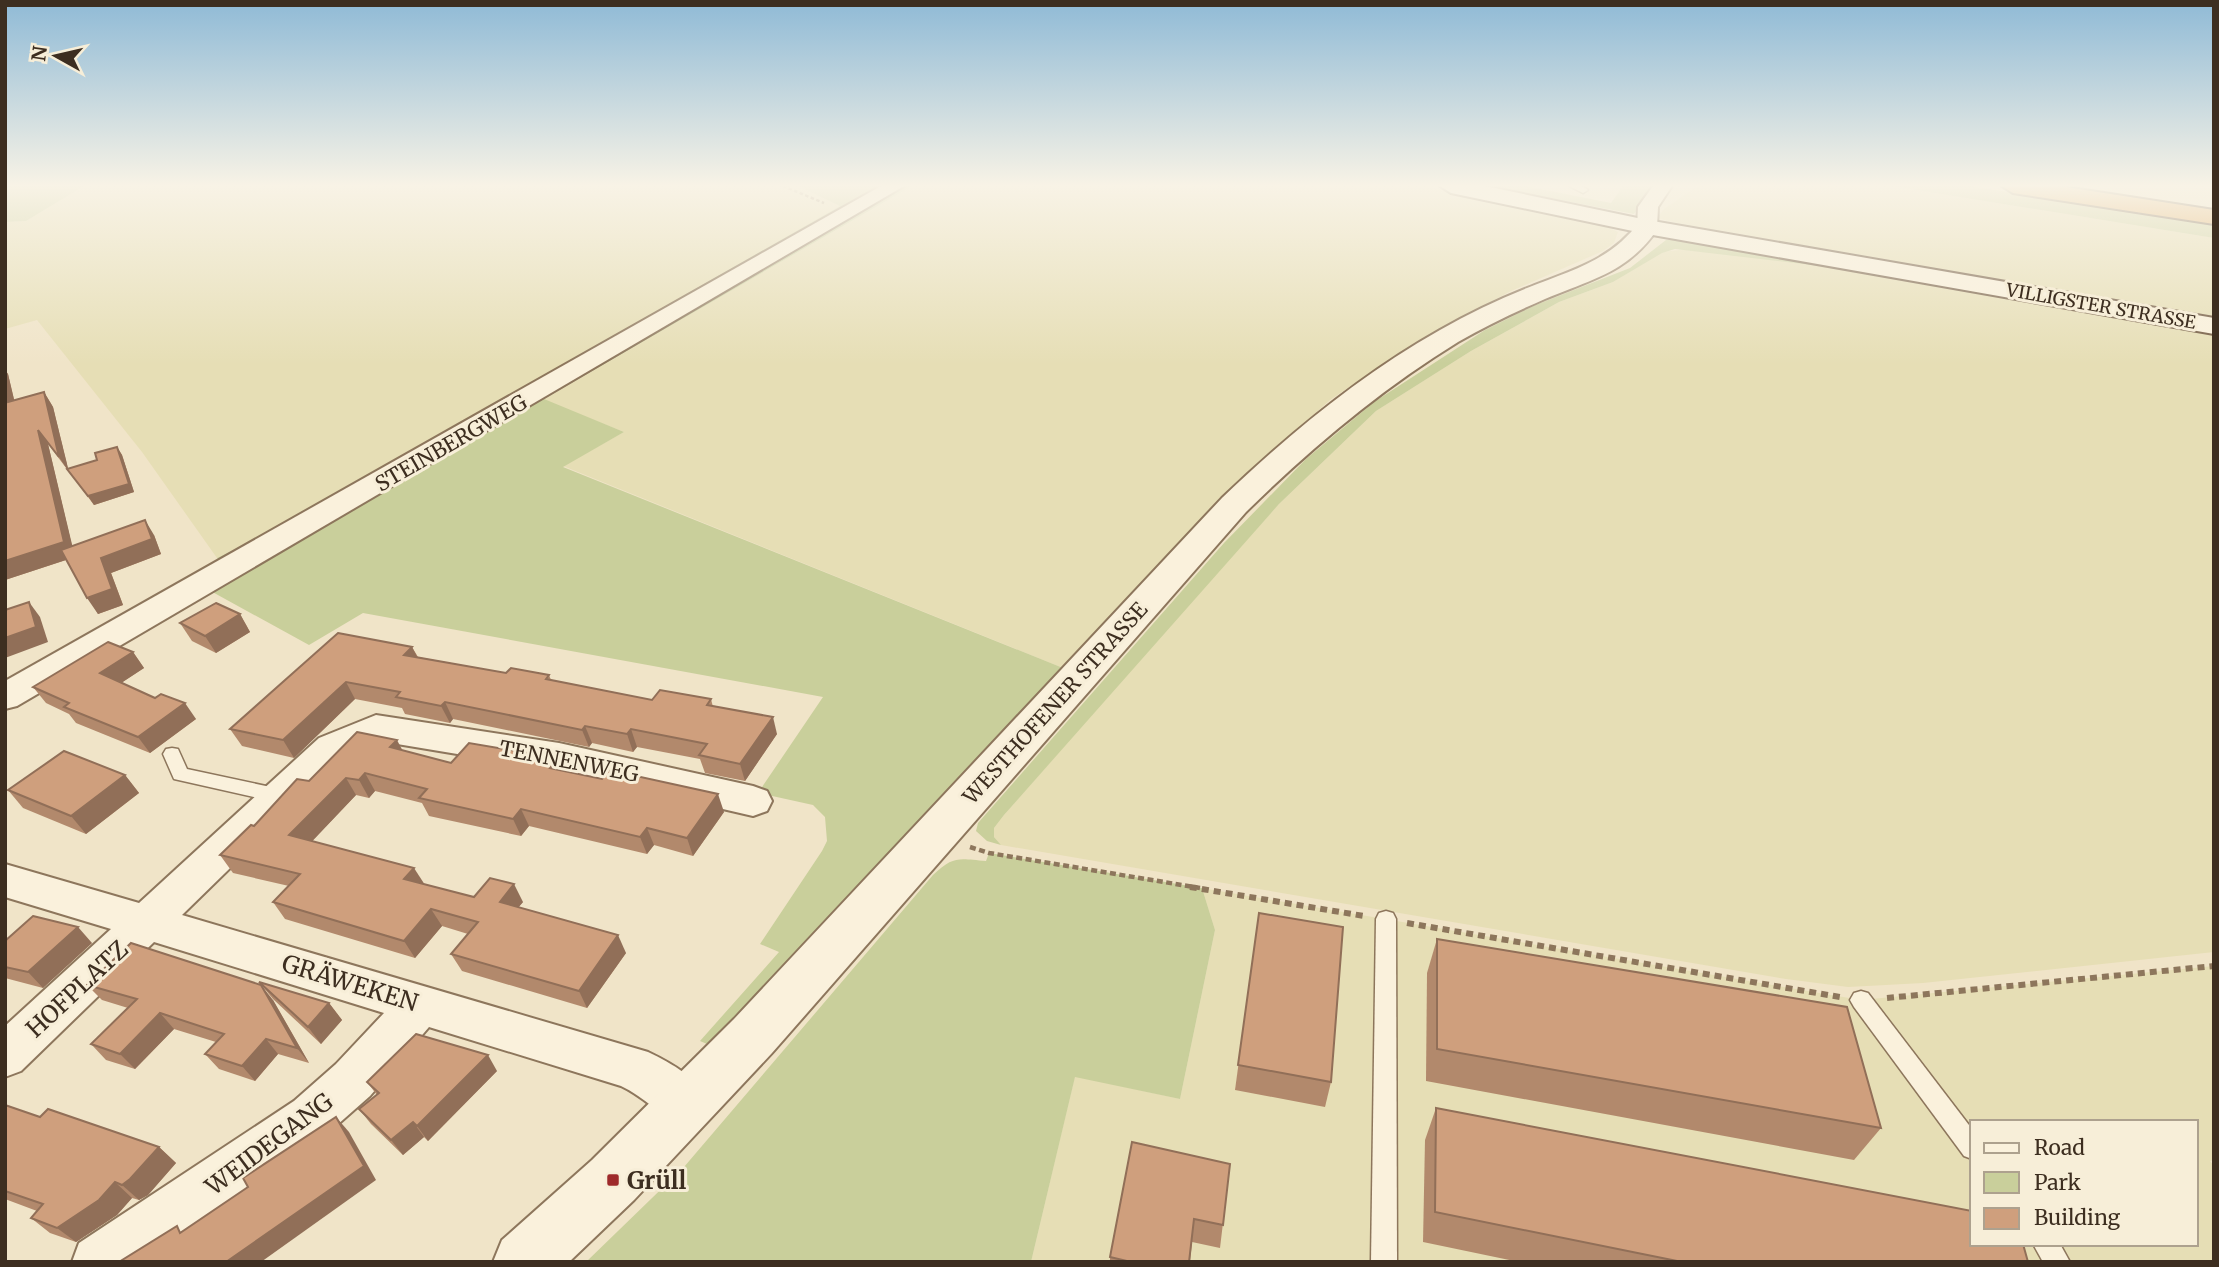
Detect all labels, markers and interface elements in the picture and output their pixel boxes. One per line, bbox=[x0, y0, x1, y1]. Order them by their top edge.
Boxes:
north arrow bbox=[21, 21, 91, 91]
text: N bbox=[26, 45, 52, 63]
street label: VILLIGSTER STRASSE bbox=[2003, 278, 2198, 334]
street label: STEINBERGWEG bbox=[370, 389, 532, 497]
street label: WESTHOFENER STRASSE bbox=[956, 596, 1153, 811]
street label: TENNENWEG bbox=[497, 734, 641, 788]
street label: HOFPLATZ bbox=[19, 934, 135, 1044]
street label: GRÄWEKEN bbox=[278, 948, 422, 1018]
street label: WEIDEGANG bbox=[198, 1086, 339, 1203]
legend bbox=[1970, 1120, 2198, 1246]
text: Road bbox=[2034, 1134, 2085, 1161]
place label: Grüll bbox=[627, 1165, 687, 1196]
text: Park bbox=[2034, 1169, 2081, 1196]
marker: Grüll bbox=[605, 1172, 621, 1188]
text: Building bbox=[2034, 1204, 2121, 1231]

